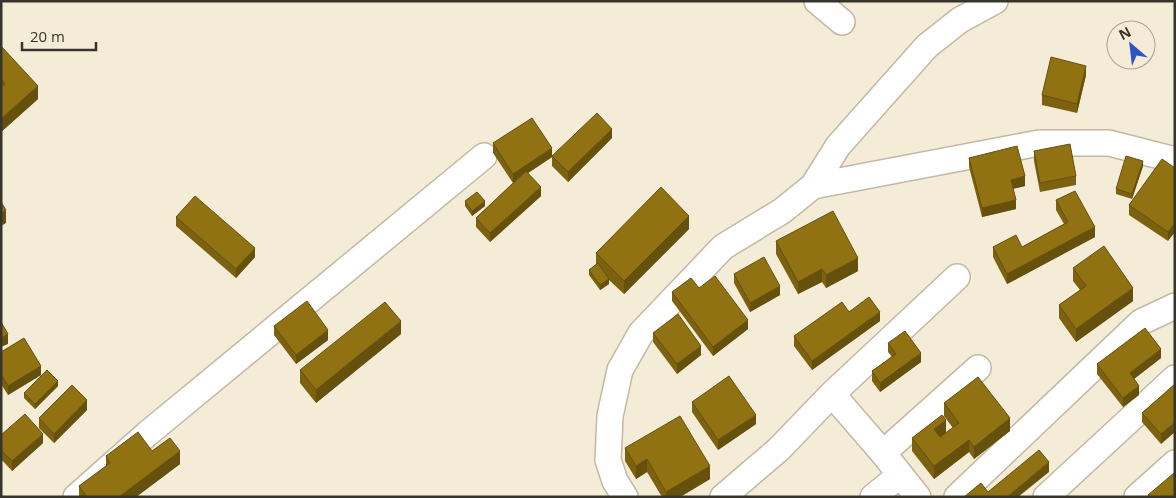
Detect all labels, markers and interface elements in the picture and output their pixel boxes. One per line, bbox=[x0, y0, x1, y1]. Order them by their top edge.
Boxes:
scale bar bbox=[22, 20, 96, 52]
north arrow bbox=[1106, 20, 1156, 70]
text: N bbox=[1115, 22, 1134, 44]
text: 20 m bbox=[30, 26, 65, 46]

